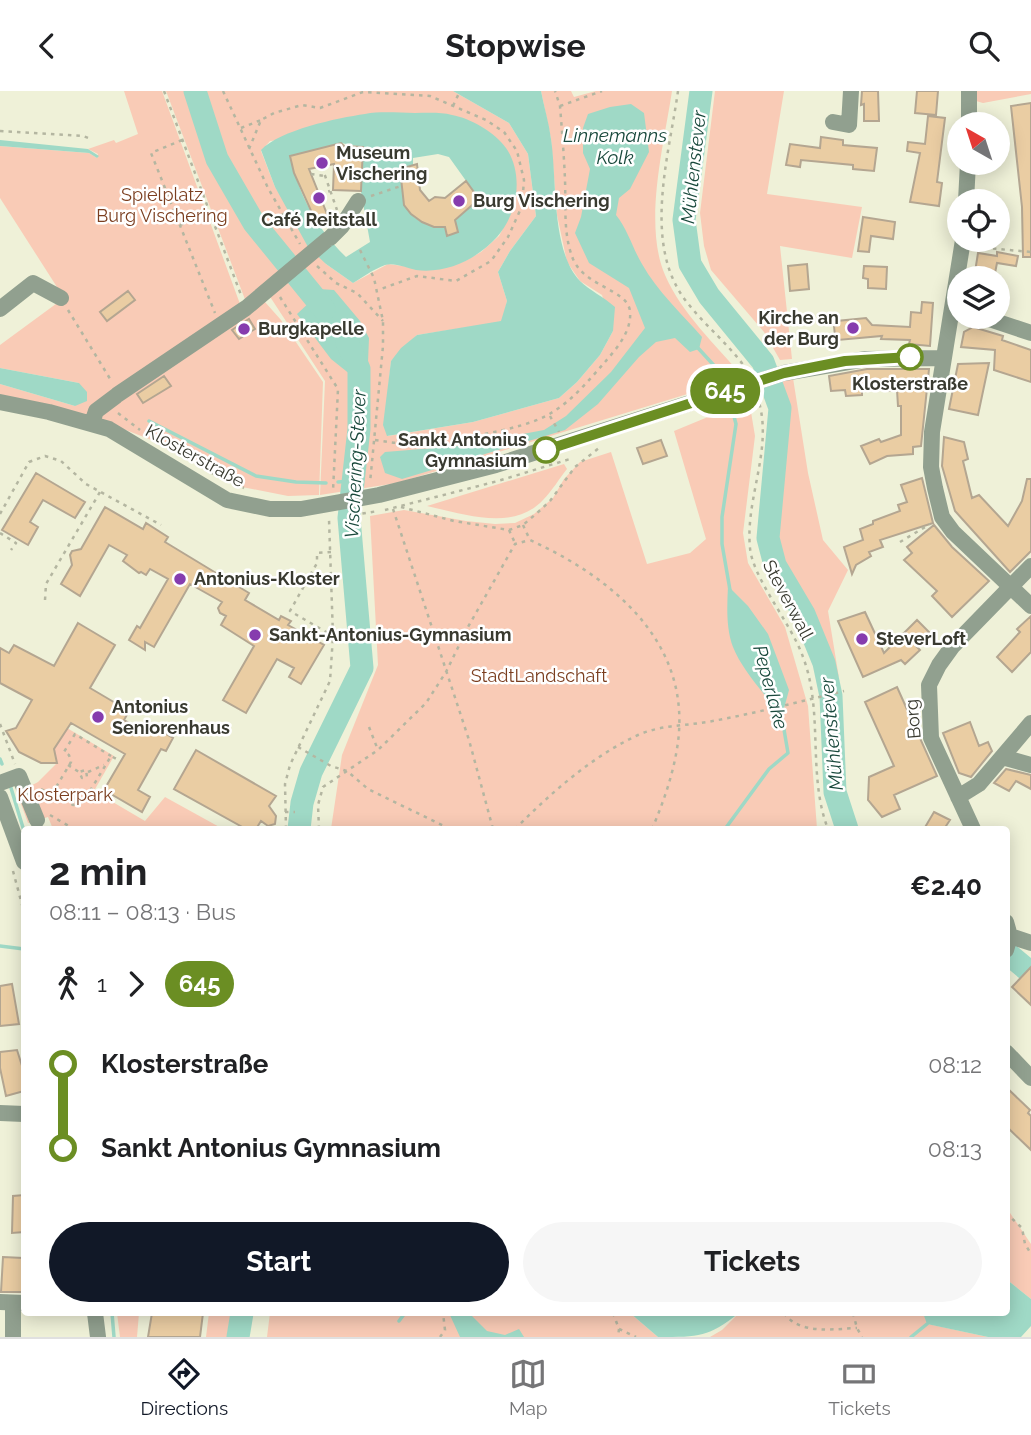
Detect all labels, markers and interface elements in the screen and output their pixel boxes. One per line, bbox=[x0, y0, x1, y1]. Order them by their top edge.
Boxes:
icon: back bbox=[28, 27, 66, 65]
text: Stopwise bbox=[445, 27, 586, 64]
icon: search bbox=[965, 27, 1003, 65]
water label: Mühlenstever bbox=[676, 108, 710, 225]
north arrow bbox=[947, 112, 1010, 175]
map controls bbox=[947, 112, 1010, 329]
water label: Linnemanns Kolk bbox=[563, 124, 667, 168]
place label: Museum Vischering bbox=[336, 142, 427, 184]
marker: Museum Vischering bbox=[314, 155, 330, 171]
park label: Spielplatz Burg Vischering bbox=[96, 184, 228, 226]
button: locate bbox=[947, 189, 1010, 252]
marker: Café Reitstall bbox=[311, 190, 327, 206]
place label: Burg Vischering bbox=[473, 190, 610, 211]
marker: Burg Vischering bbox=[451, 193, 467, 209]
place label: Café Reitstall bbox=[261, 209, 377, 230]
button: layers bbox=[947, 266, 1010, 329]
place label: Kirche an der Burg bbox=[758, 307, 839, 349]
place label: Burgkapelle bbox=[258, 318, 365, 339]
marker: Kirche an der Burg bbox=[845, 320, 861, 336]
marker: Burgkapelle bbox=[236, 321, 252, 337]
marker: Klosterstraße bbox=[897, 344, 923, 370]
line badge: 645 bbox=[685, 368, 765, 414]
place label: Klosterstraße bbox=[852, 373, 968, 394]
text: 645 bbox=[704, 376, 746, 405]
water label: Vischering-Stever bbox=[340, 388, 370, 539]
street label: Klosterstraße bbox=[142, 420, 249, 492]
place label: Sankt Antonius Gymnasium bbox=[398, 429, 527, 471]
marker: Sankt Antonius Gymnasium bbox=[533, 437, 559, 463]
street label: Steverwall bbox=[759, 556, 818, 643]
place label: Antonius-Kloster bbox=[194, 568, 340, 589]
marker: Antonius-Kloster bbox=[172, 571, 188, 587]
place label: Sankt-Antonius-Gymnasium bbox=[269, 624, 511, 645]
marker: Sankt-Antonius-Gymnasium bbox=[247, 627, 263, 643]
place label: SteverLoft bbox=[876, 628, 966, 649]
marker: SteverLoft bbox=[854, 631, 870, 647]
water label: Peperlake bbox=[749, 643, 793, 731]
park label: StadtLandschaft bbox=[471, 665, 607, 686]
water label: Mühlenstever bbox=[815, 675, 847, 792]
place label: Antonius Seniorenhaus bbox=[112, 696, 230, 738]
street label: Borg bbox=[900, 698, 925, 740]
marker: Antonius Seniorenhaus bbox=[90, 709, 106, 725]
park label: Klosterpark bbox=[17, 784, 113, 805]
text: 2 min bbox=[49, 849, 148, 894]
text: €2.40 bbox=[910, 871, 982, 901]
text: 08:11 – 08:13 · Bus bbox=[49, 898, 236, 925]
icon: walk bbox=[49, 965, 87, 1003]
icon: forward bbox=[117, 965, 155, 1003]
text: 645 bbox=[179, 969, 220, 998]
text: 1 bbox=[97, 970, 107, 997]
text: Klosterstraße bbox=[101, 1049, 268, 1079]
text: 08:12 bbox=[928, 1051, 982, 1078]
text: Sankt Antonius Gymnasium bbox=[101, 1133, 441, 1163]
text: 08:13 bbox=[928, 1135, 982, 1162]
button: Start bbox=[49, 1222, 509, 1302]
button: Tickets bbox=[523, 1222, 982, 1302]
tab: Directions bbox=[140, 1355, 228, 1419]
tab: Map bbox=[509, 1355, 548, 1419]
tab: Tickets bbox=[828, 1355, 891, 1419]

